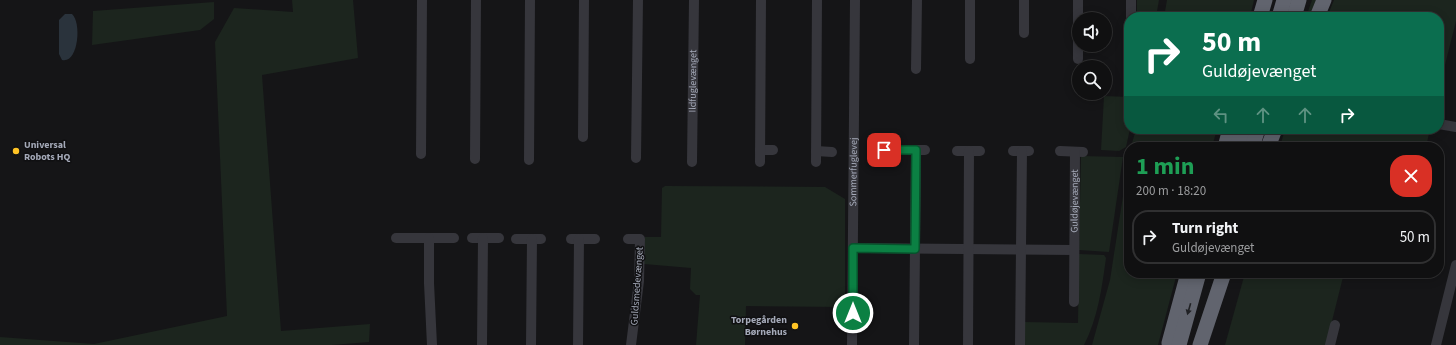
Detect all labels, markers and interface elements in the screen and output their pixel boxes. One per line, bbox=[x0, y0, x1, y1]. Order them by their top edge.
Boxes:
map controls bbox=[1072, 12, 1112, 100]
button: sound bbox=[1072, 12, 1112, 52]
text: 50 m bbox=[1202, 22, 1261, 62]
icon: right bbox=[1136, 28, 1188, 80]
street label: Ildfuglevænget bbox=[686, 49, 700, 112]
text: Guldøjevænget bbox=[1202, 59, 1316, 84]
button: search bbox=[1072, 60, 1112, 100]
icon: left bbox=[1210, 104, 1232, 126]
icon: ahead bbox=[1252, 104, 1274, 126]
icon: ahead bbox=[1294, 104, 1316, 126]
icon: right bbox=[1336, 104, 1358, 126]
pin bbox=[867, 133, 901, 167]
street label: Sommerfuglevej bbox=[846, 137, 861, 207]
place label: Universal Robots HQ bbox=[24, 138, 70, 164]
icon: arrive bbox=[873, 139, 895, 161]
marker: Universal Robots HQ bbox=[11, 146, 21, 156]
text: 1 min bbox=[1136, 149, 1194, 184]
button: close bbox=[1390, 155, 1432, 197]
street label: Guldøjevænget bbox=[1067, 169, 1082, 233]
text: 200 m · 18:20 bbox=[1136, 182, 1206, 200]
text: Turn right bbox=[1172, 218, 1238, 239]
icon: right bbox=[1138, 226, 1160, 248]
text: 50 m bbox=[1400, 227, 1430, 248]
text: Guldøjevænget bbox=[1172, 239, 1255, 257]
street label: Guldsmedevænget bbox=[627, 246, 647, 326]
position arrow bbox=[832, 292, 874, 334]
one-way arrow bbox=[1186, 303, 1192, 315]
place label: Torpegården Børnehus bbox=[731, 313, 788, 339]
marker: Torpegården Børnehus bbox=[790, 321, 800, 331]

